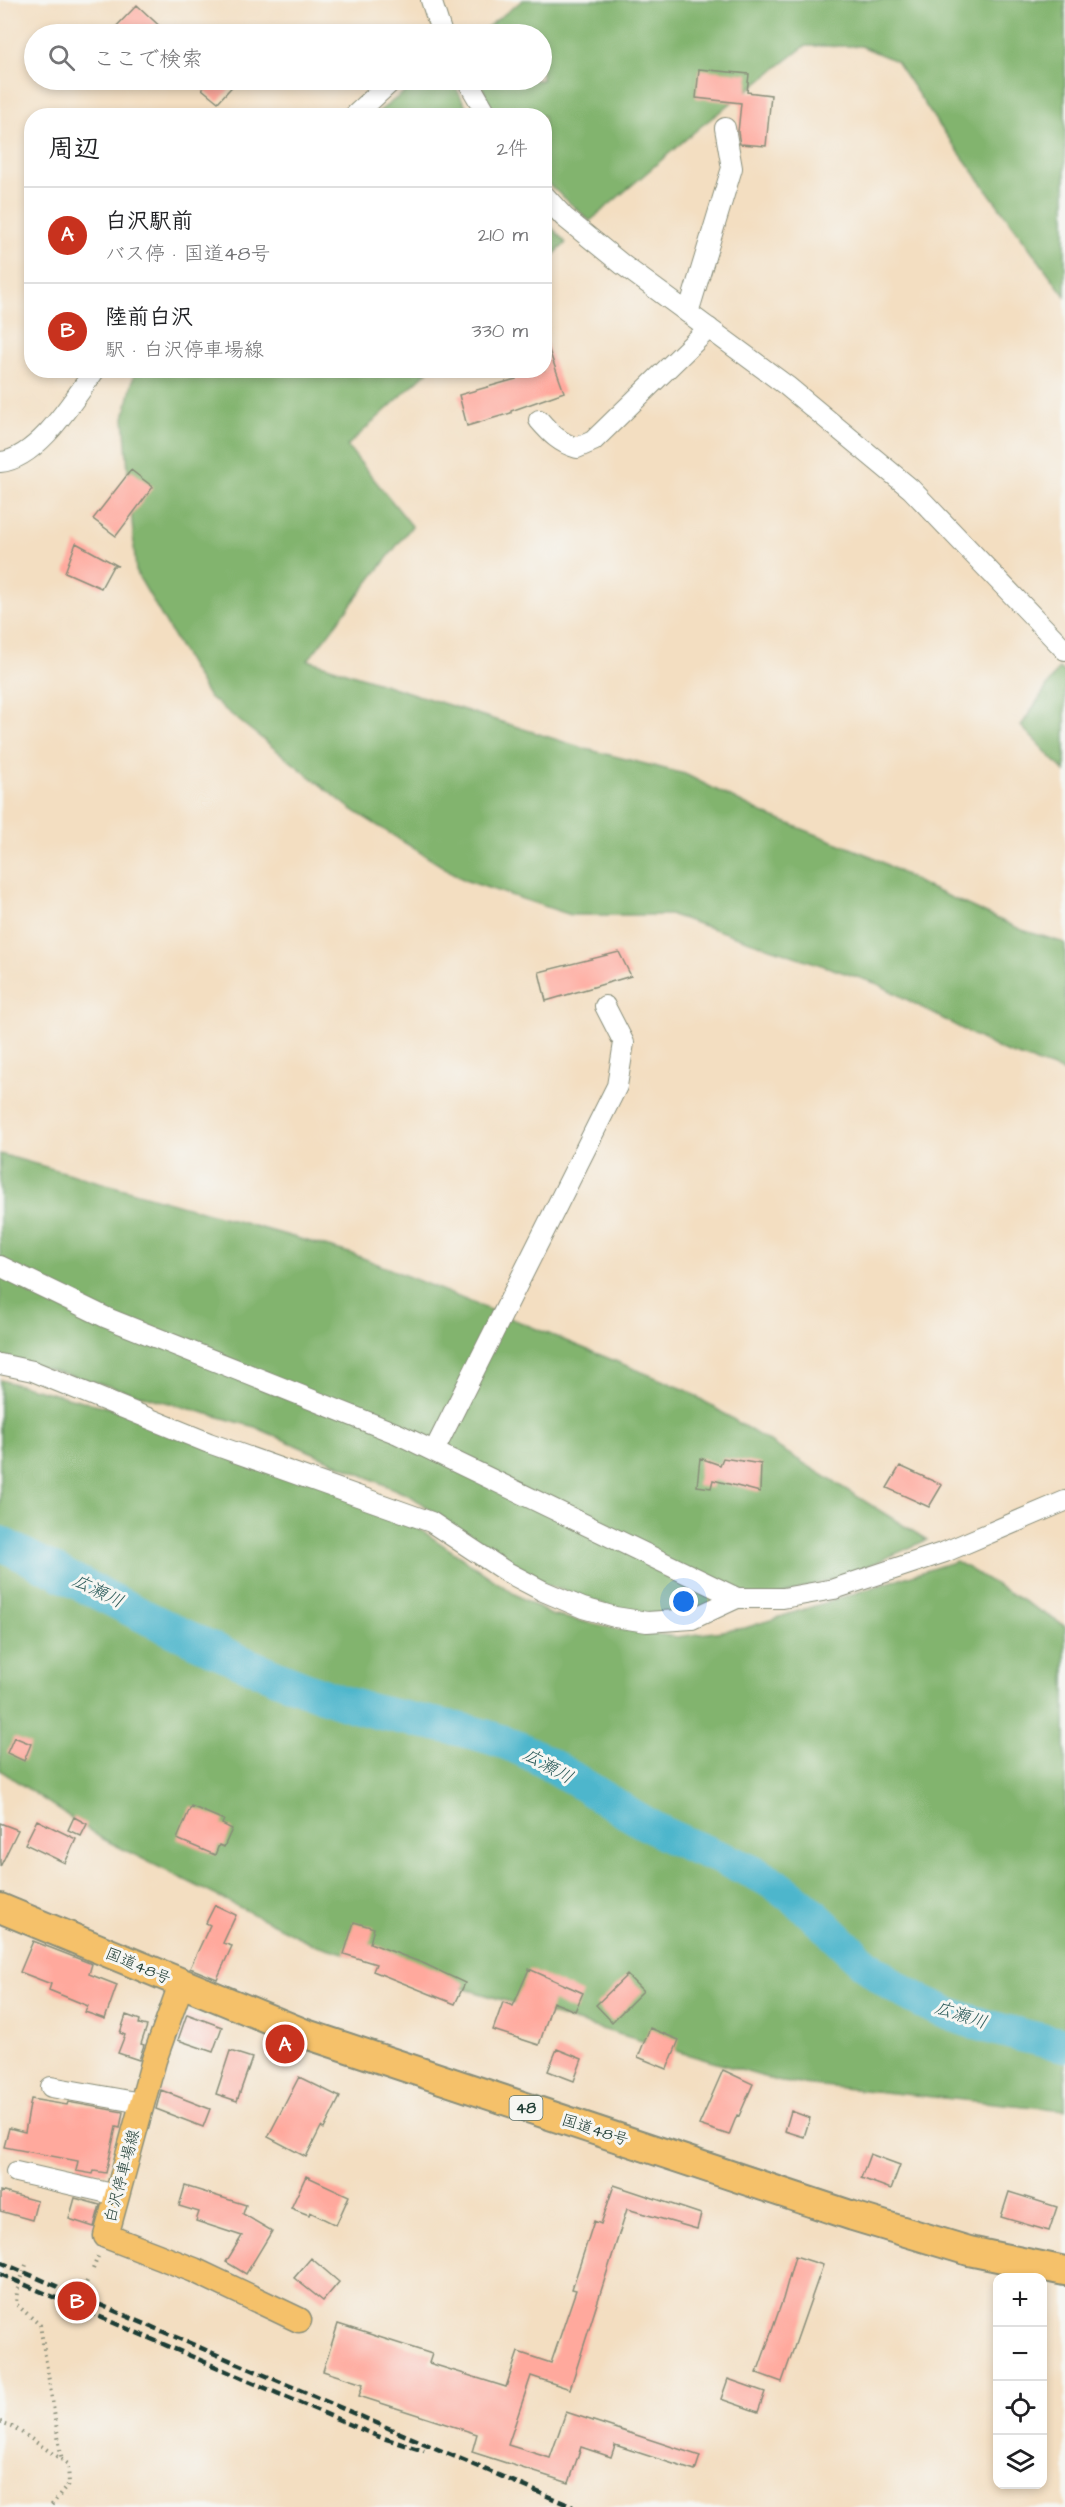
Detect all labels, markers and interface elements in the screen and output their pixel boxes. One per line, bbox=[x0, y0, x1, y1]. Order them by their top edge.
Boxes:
search box bbox=[24, 24, 552, 90]
icon: search bbox=[45, 41, 78, 74]
text: ここで検索 bbox=[93, 44, 203, 75]
text: 周辺 bbox=[48, 131, 100, 167]
text: 2件 bbox=[497, 135, 528, 163]
text: 白沢駅前 bbox=[105, 206, 193, 237]
text: A bbox=[61, 221, 74, 249]
text: 210 m bbox=[478, 221, 528, 249]
text: バス停 · 国道48号 bbox=[105, 240, 270, 268]
text: 陸前白沢 bbox=[105, 302, 193, 333]
text: B bbox=[60, 317, 75, 345]
text: 330 m bbox=[471, 317, 528, 345]
text: 駅 · 白沢停車場線 bbox=[105, 336, 264, 364]
water label: 広瀬川 bbox=[68, 1568, 128, 1614]
your location bbox=[669, 1587, 698, 1616]
water label: 広瀬川 bbox=[518, 1742, 578, 1790]
street label: 国道48号 bbox=[102, 1942, 174, 1990]
water label: 広瀬川 bbox=[931, 1995, 991, 2035]
pin: A bbox=[266, 2022, 304, 2066]
road number: 48 bbox=[510, 2096, 542, 2120]
street label: 国道48号 bbox=[559, 2109, 631, 2151]
street label: 白沢停車場線 bbox=[99, 2127, 145, 2225]
map controls bbox=[993, 2273, 1047, 2489]
button: + bbox=[993, 2273, 1047, 2327]
pin: B bbox=[58, 2278, 97, 2324]
button: − bbox=[993, 2327, 1047, 2381]
button: locate bbox=[993, 2381, 1047, 2435]
button: layers bbox=[993, 2435, 1047, 2489]

